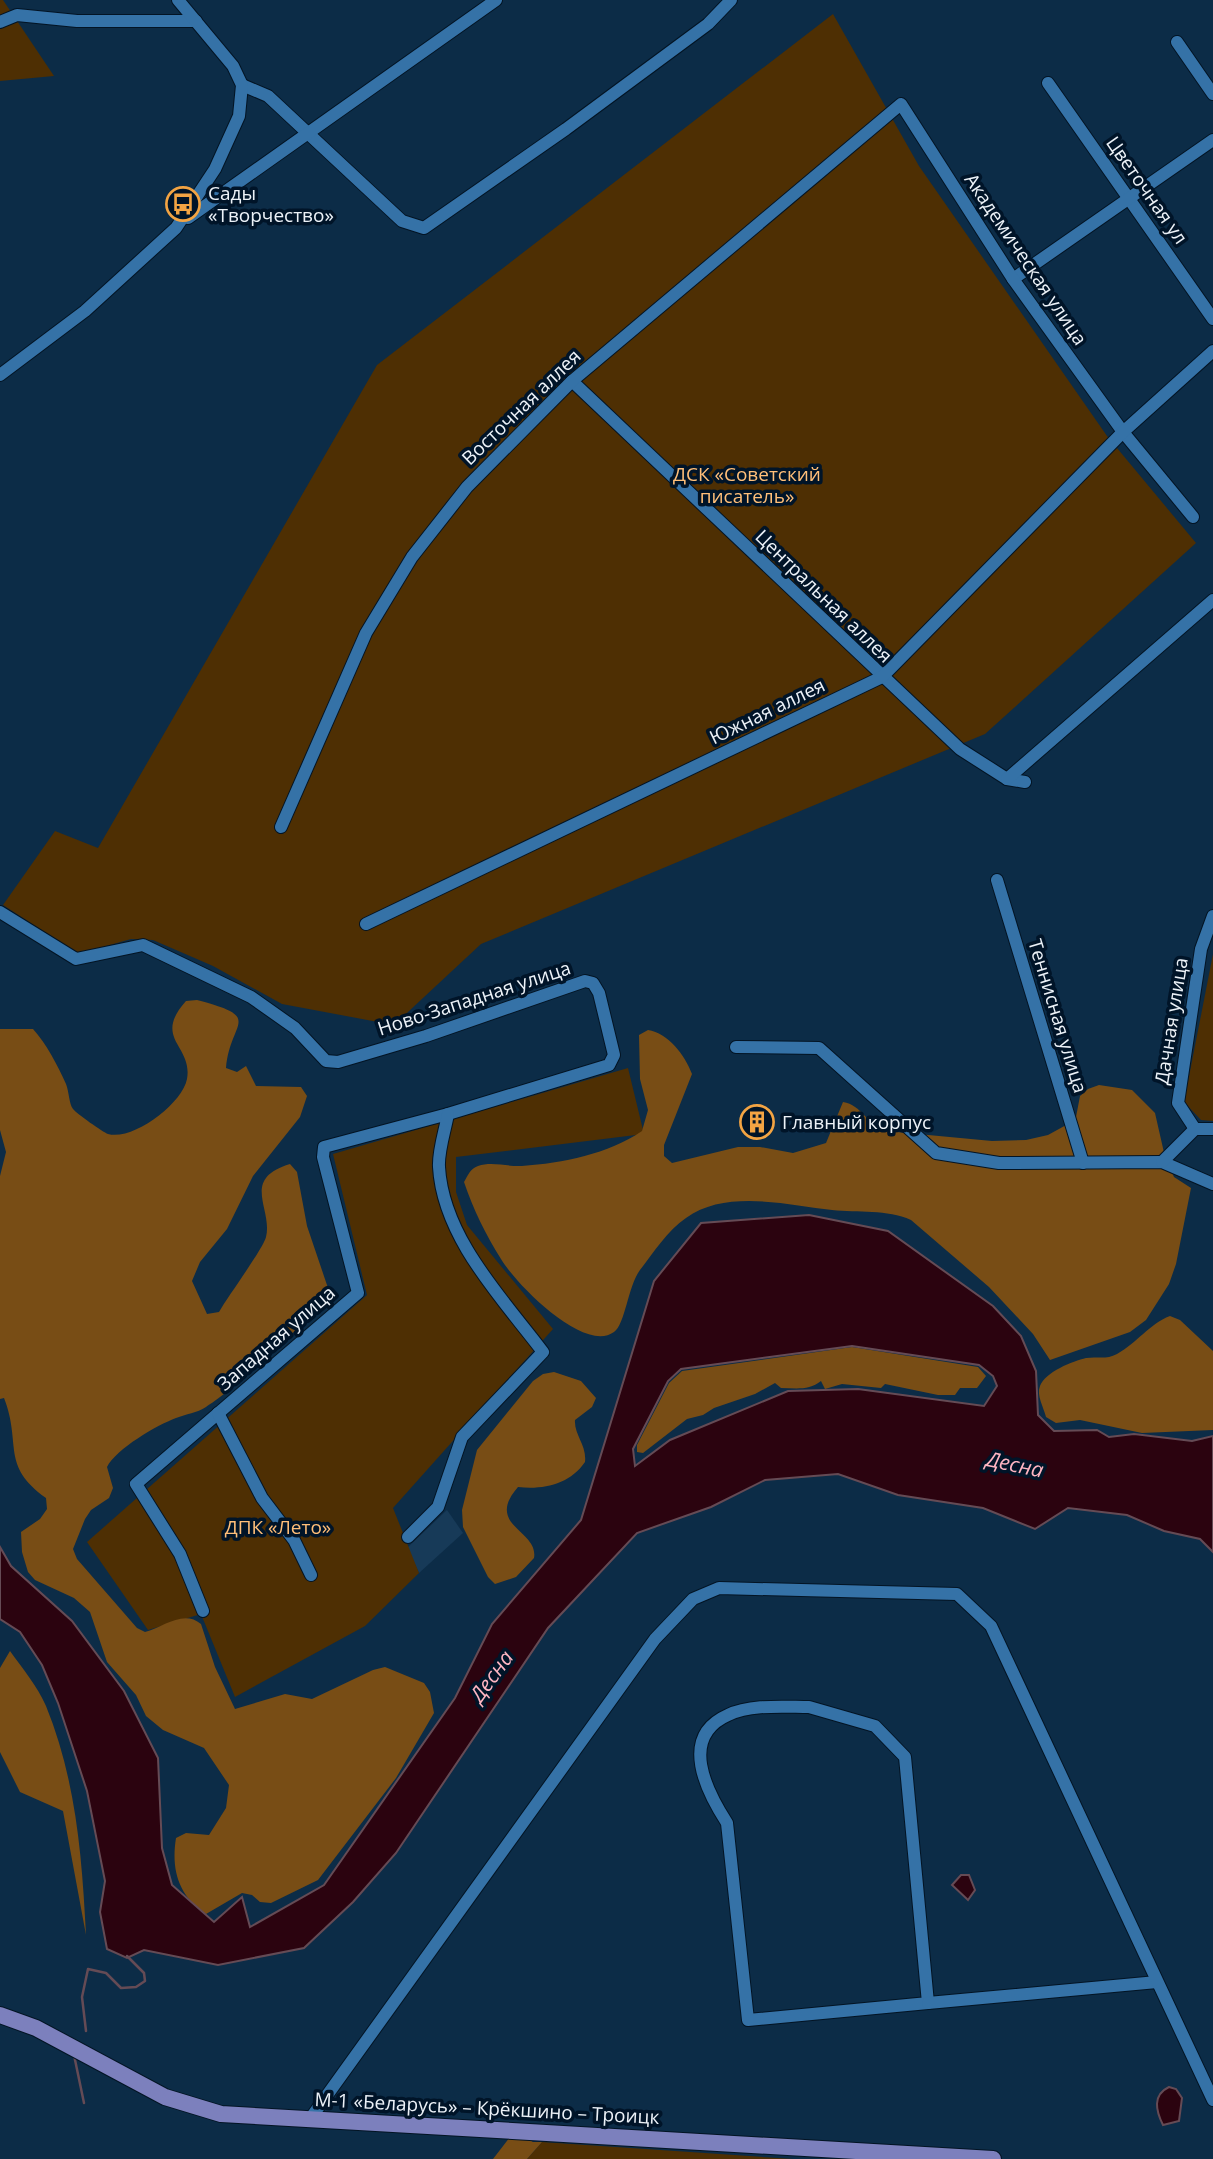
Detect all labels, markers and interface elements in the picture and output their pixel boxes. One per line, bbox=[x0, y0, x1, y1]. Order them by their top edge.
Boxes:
street label: Цветочная ул bbox=[1100, 131, 1194, 249]
street label: Академическая улица bbox=[959, 168, 1093, 350]
place label: Сады «Творчество» bbox=[208, 180, 334, 228]
bus stop icon: Сады «Творчество» bbox=[164, 185, 202, 223]
street label: Восточная аллея bbox=[456, 343, 586, 471]
park label: ДСК «Советский писатель» bbox=[673, 461, 821, 509]
street label: Центральная аллея bbox=[750, 524, 898, 668]
street label: Южная аллея bbox=[705, 672, 829, 750]
street label: Теннисная улица bbox=[1022, 936, 1094, 1096]
street label: Ново-Западная улица bbox=[374, 954, 574, 1042]
street label: Дачная улица bbox=[1148, 956, 1194, 1086]
building icon: Главный корпус bbox=[738, 1103, 776, 1141]
place label: Главный корпус bbox=[782, 1109, 931, 1135]
street label: Западная улица bbox=[212, 1280, 340, 1396]
water label: Десна bbox=[982, 1444, 1046, 1484]
park label: ДПК «Лето» bbox=[225, 1514, 331, 1540]
water label: Десна bbox=[462, 1644, 519, 1709]
street label: М-1 «Беларусь» – Крёкшино – Троицк bbox=[314, 2086, 660, 2130]

